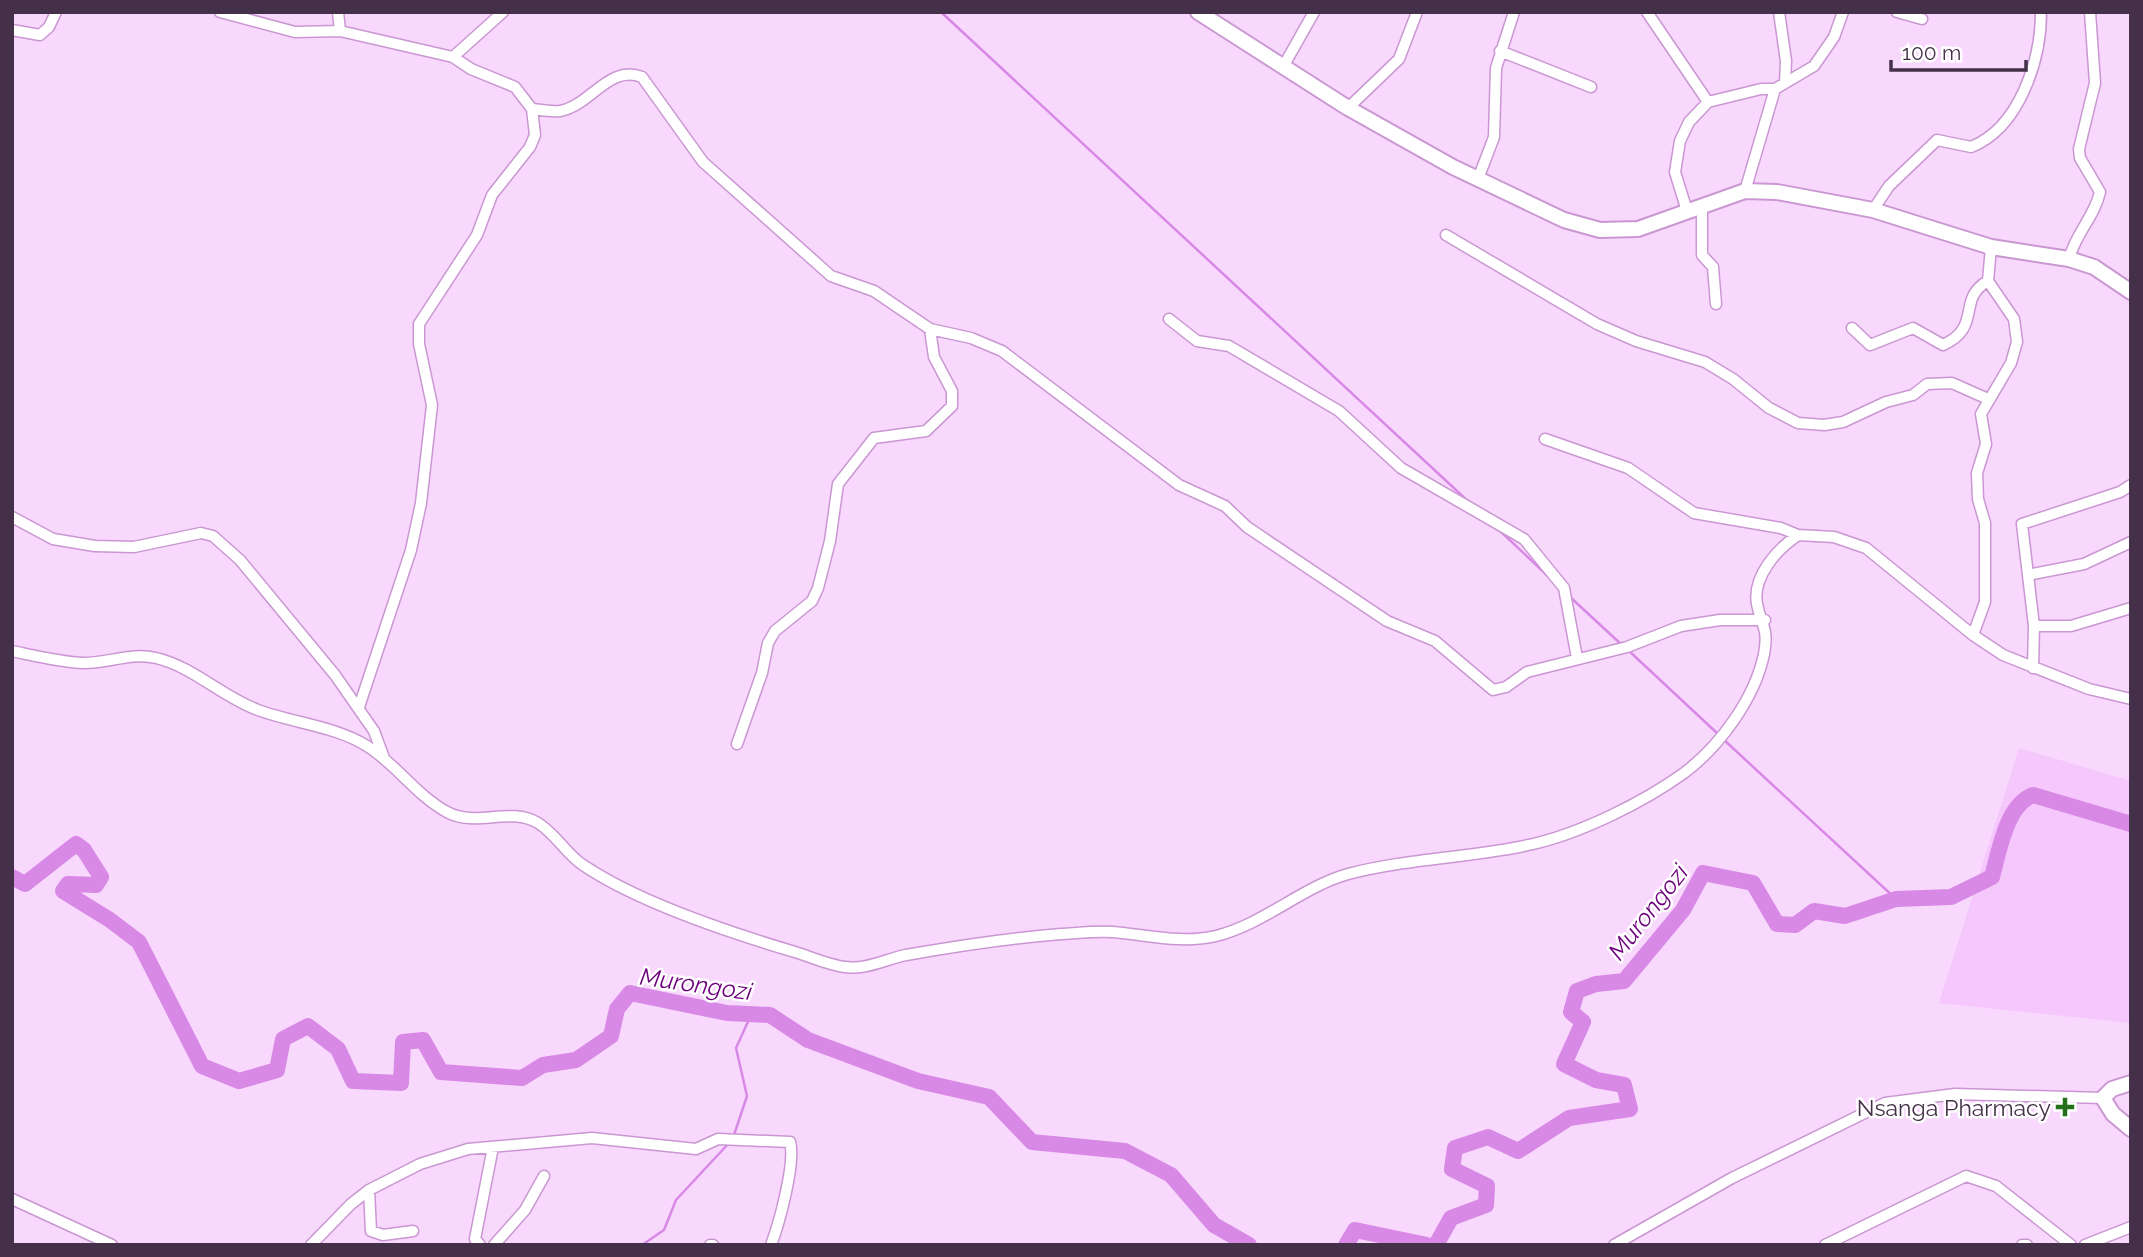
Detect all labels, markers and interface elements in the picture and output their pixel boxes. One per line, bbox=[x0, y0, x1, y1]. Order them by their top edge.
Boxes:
scale bar bbox=[1891, 28, 2026, 72]
text: 100 m bbox=[1902, 40, 1961, 65]
water label: Murongozi bbox=[1602, 858, 1695, 965]
water label: Murongozi bbox=[638, 962, 755, 1006]
place label: Nsanga Pharmacy bbox=[1857, 1094, 2051, 1121]
marker: Nsanga Pharmacy bbox=[2057, 1099, 2073, 1115]

